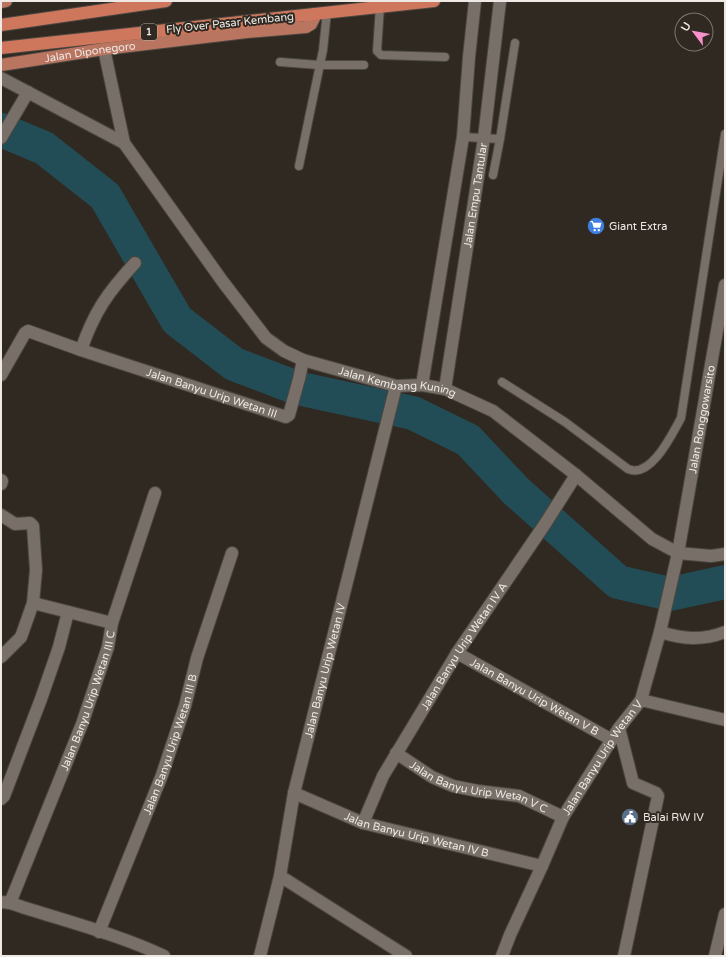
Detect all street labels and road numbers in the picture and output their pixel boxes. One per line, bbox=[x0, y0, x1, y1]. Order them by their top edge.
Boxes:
street label: Fly Over Pasar Kembang bbox=[165, 10, 295, 36]
road number: 1 bbox=[141, 24, 157, 40]
street label: Jalan Diponegoro bbox=[44, 39, 136, 65]
street label: Jalan Empu Tantular bbox=[461, 141, 490, 249]
street label: Jalan Kembang Kuning bbox=[337, 364, 458, 400]
street label: Jalan Ronggowarsito bbox=[686, 364, 717, 474]
street label: Jalan Banyu Urip Wetan III bbox=[145, 365, 279, 420]
street label: Jalan Banyu Urip Wetan IV A bbox=[418, 580, 510, 712]
street label: Jalan Banyu Urip Wetan IV bbox=[302, 601, 348, 739]
street label: Jalan Banyu Urip Wetan III C bbox=[57, 629, 117, 773]
street label: Jalan Banyu Urip Wetan V B bbox=[468, 655, 602, 738]
street label: Jalan Banyu Urip Wetan III B bbox=[140, 672, 199, 816]
street label: Jalan Banyu Urip Wetan V bbox=[559, 697, 645, 817]
street label: Jalan Banyu Urip Wetan V C bbox=[407, 758, 550, 815]
street label: Jalan Banyu Urip Wetan IV B bbox=[342, 809, 490, 860]

